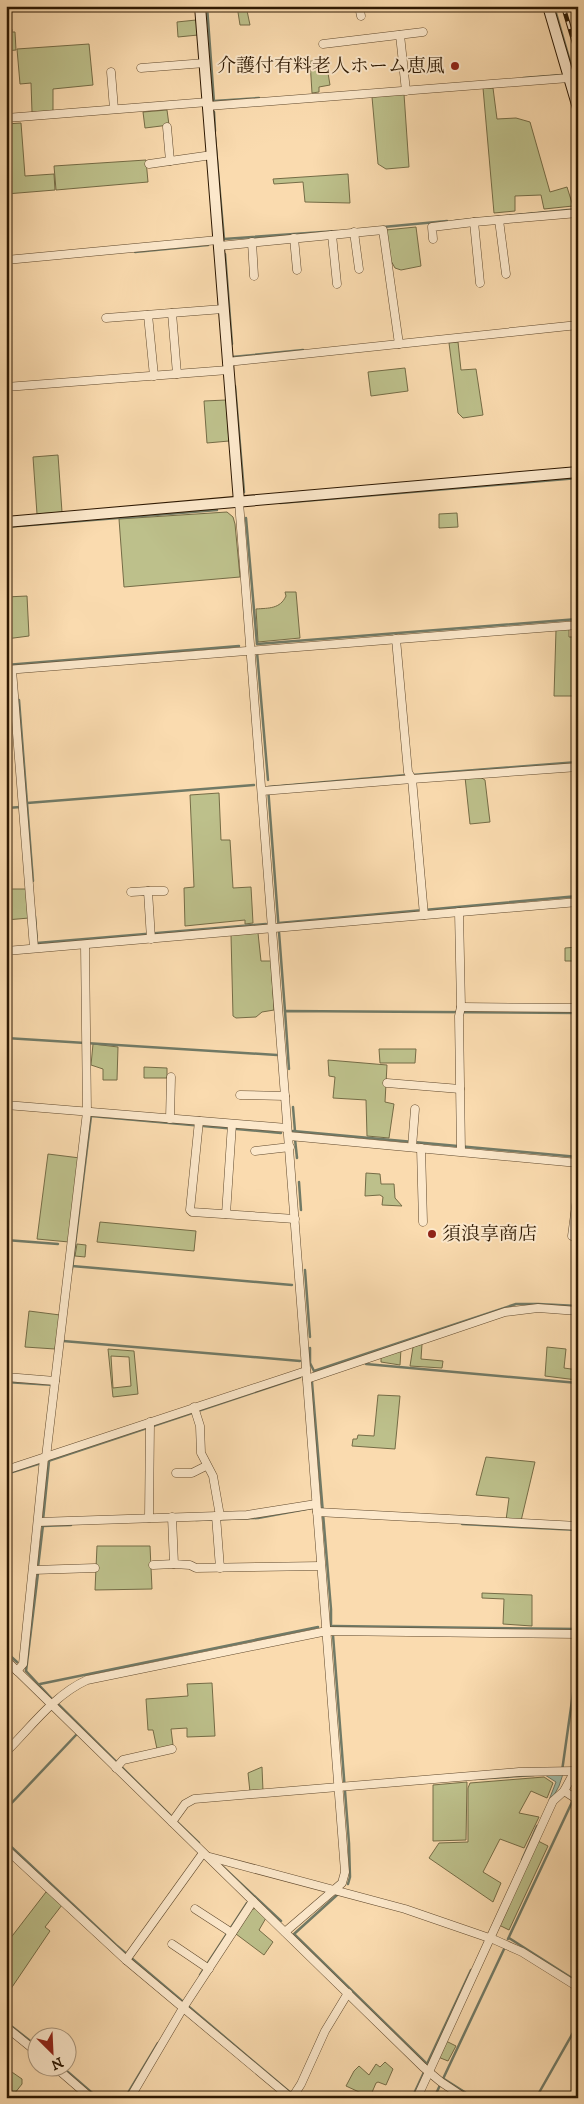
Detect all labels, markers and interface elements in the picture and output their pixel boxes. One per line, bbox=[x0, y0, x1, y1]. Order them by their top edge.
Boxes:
place label: 介護付有料老人ホーム恵風 bbox=[217, 55, 445, 78]
marker: 介護付有料老人ホーム恵風 bbox=[449, 60, 461, 72]
place label: 須浪享商店 bbox=[442, 1223, 537, 1246]
marker: 須浪享商店 bbox=[426, 1228, 438, 1240]
north arrow bbox=[28, 2026, 78, 2076]
text: N bbox=[48, 2052, 66, 2074]

